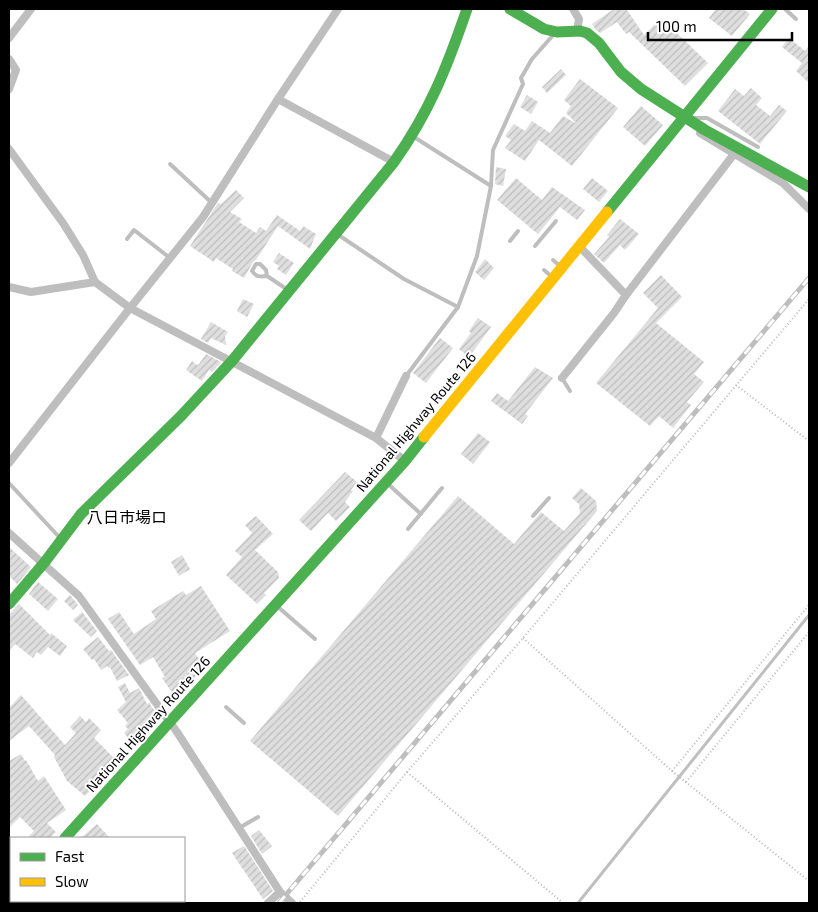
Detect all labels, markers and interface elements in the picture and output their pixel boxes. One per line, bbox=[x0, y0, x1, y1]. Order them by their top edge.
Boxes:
scale bar bbox=[648, 10, 792, 42]
text: 100 m bbox=[656, 17, 697, 35]
street label: National Highway Route 126 bbox=[352, 348, 479, 495]
district label: 八日市場ロ bbox=[87, 507, 167, 526]
street label: National Highway Route 126 bbox=[82, 652, 213, 795]
legend bbox=[10, 837, 185, 902]
text: Fast bbox=[55, 847, 85, 865]
text: Slow bbox=[55, 872, 89, 890]

